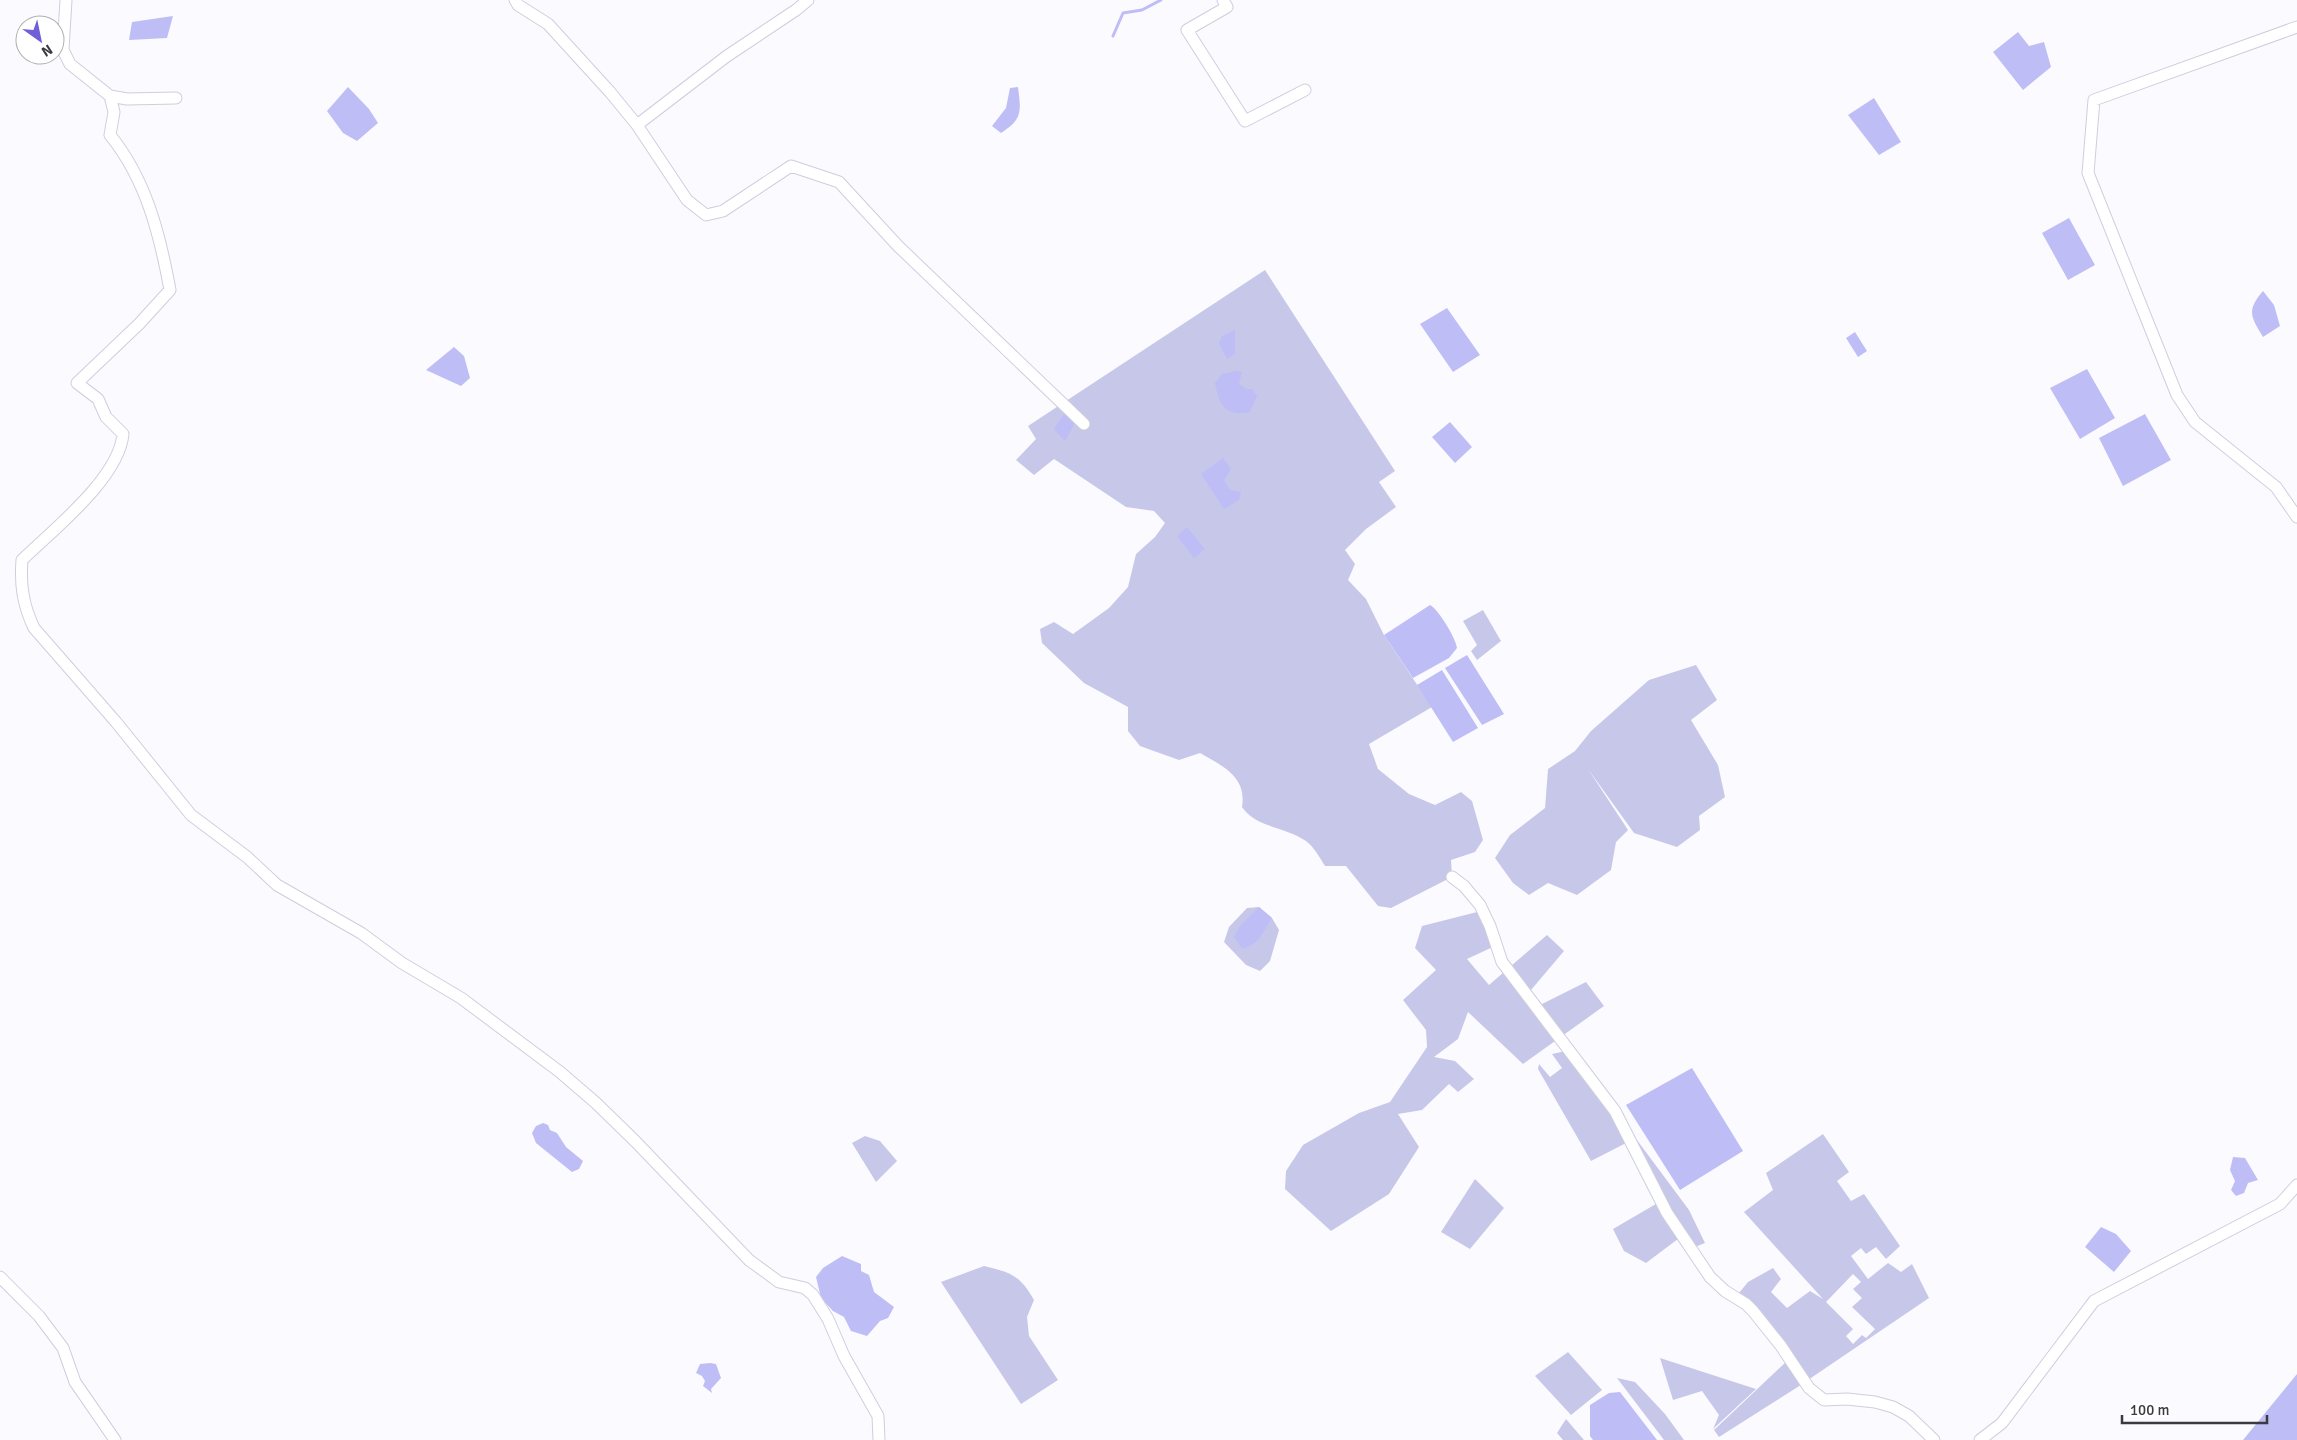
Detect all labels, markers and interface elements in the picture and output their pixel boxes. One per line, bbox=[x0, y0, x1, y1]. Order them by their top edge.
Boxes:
north arrow bbox=[15, 15, 65, 65]
text: N bbox=[38, 41, 56, 60]
scale bar bbox=[2122, 1392, 2267, 1424]
text: 100 m bbox=[2130, 1401, 2170, 1419]

